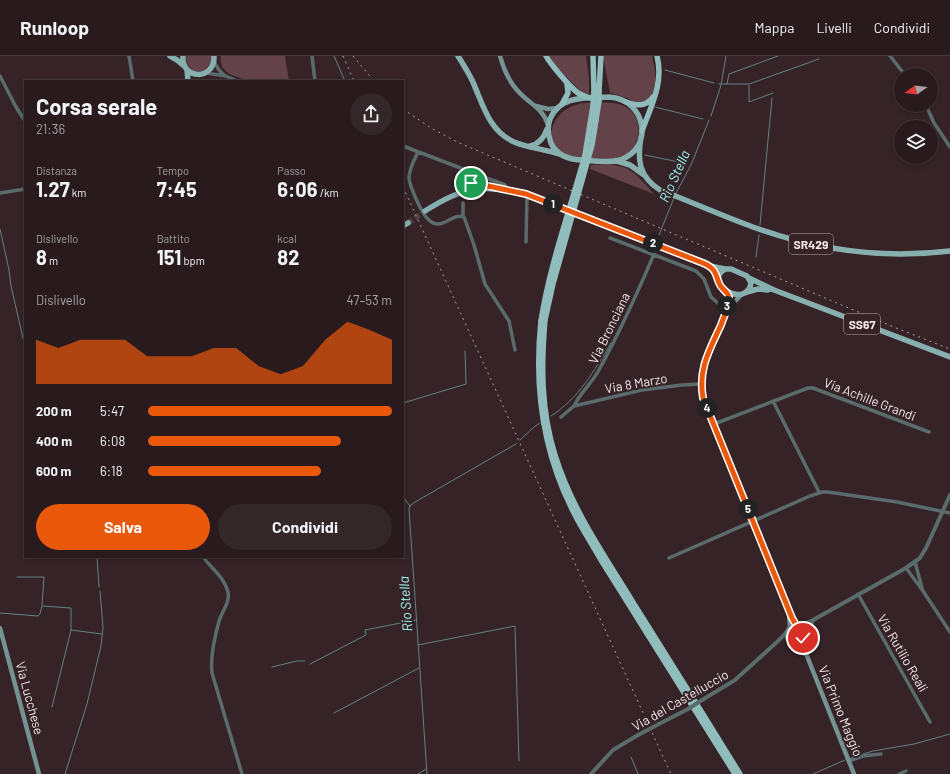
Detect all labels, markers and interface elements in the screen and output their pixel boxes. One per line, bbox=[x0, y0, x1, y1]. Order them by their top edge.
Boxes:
text: Runloop bbox=[20, 16, 89, 39]
text: Mappa bbox=[755, 19, 794, 36]
text: Livelli bbox=[816, 19, 852, 36]
text: Condividi bbox=[874, 19, 930, 36]
north arrow bbox=[894, 68, 938, 112]
map controls bbox=[894, 68, 938, 164]
text: Corsa serale bbox=[36, 93, 157, 119]
button: share bbox=[350, 93, 392, 135]
button: layers bbox=[894, 120, 938, 164]
text: 21:36 bbox=[36, 121, 65, 137]
water label: Rio Stella bbox=[655, 147, 693, 205]
text: Distanza bbox=[36, 164, 77, 177]
text: Tempo bbox=[157, 164, 189, 177]
text: Passo bbox=[277, 164, 306, 177]
pin bbox=[454, 166, 488, 200]
icon: arrive bbox=[460, 172, 482, 194]
text: 1.27 bbox=[36, 177, 70, 201]
text: 7:45 bbox=[157, 177, 197, 201]
text: 6:06 bbox=[277, 177, 318, 201]
text: km bbox=[70, 186, 86, 199]
text: /km bbox=[318, 186, 339, 199]
pin: 1 bbox=[543, 194, 563, 214]
text: 1 bbox=[551, 197, 555, 210]
text: Dislivello bbox=[36, 232, 78, 245]
text: Battito bbox=[157, 232, 190, 245]
text: kcal bbox=[277, 232, 297, 245]
pin: 2 bbox=[643, 233, 663, 253]
road number: SR429 bbox=[789, 234, 833, 254]
text: 2 bbox=[650, 236, 656, 249]
text: 8 bbox=[36, 245, 47, 269]
text: 151 bbox=[157, 245, 181, 269]
text: 82 bbox=[277, 245, 299, 269]
text: m bbox=[47, 254, 58, 267]
text: bpm bbox=[181, 254, 205, 267]
street label: Via Bronciana bbox=[585, 290, 633, 366]
text: Dislivello bbox=[36, 292, 86, 308]
text: 47–53 m bbox=[346, 292, 392, 308]
pin: 3 bbox=[717, 296, 737, 316]
text: 3 bbox=[724, 299, 730, 312]
road number: SS67 bbox=[844, 314, 880, 334]
street label: Via 8 Marzo bbox=[604, 370, 668, 396]
street label: Via Achille Grandi bbox=[822, 374, 918, 424]
pin: 4 bbox=[697, 398, 717, 418]
text: 4 bbox=[704, 401, 710, 414]
text: 200 m bbox=[36, 403, 72, 419]
text: 5:47 bbox=[100, 403, 124, 419]
text: 400 m bbox=[36, 433, 72, 449]
text: 6:08 bbox=[100, 433, 125, 449]
text: 600 m bbox=[36, 463, 71, 479]
text: 6:18 bbox=[100, 463, 122, 479]
pin: 5 bbox=[738, 499, 758, 519]
text: 5 bbox=[745, 502, 751, 515]
button: Salva bbox=[36, 504, 210, 550]
button: Condividi bbox=[218, 504, 392, 550]
water label: Rio Stella bbox=[395, 576, 415, 632]
street label: Via Rutilio Reali bbox=[874, 611, 932, 695]
pin bbox=[786, 621, 820, 655]
icon: check bbox=[792, 627, 814, 649]
street label: Via Lucchese bbox=[13, 660, 47, 736]
street label: Via Primo Maggio bbox=[815, 663, 867, 759]
street label: Via del Castelluccio bbox=[629, 666, 731, 734]

